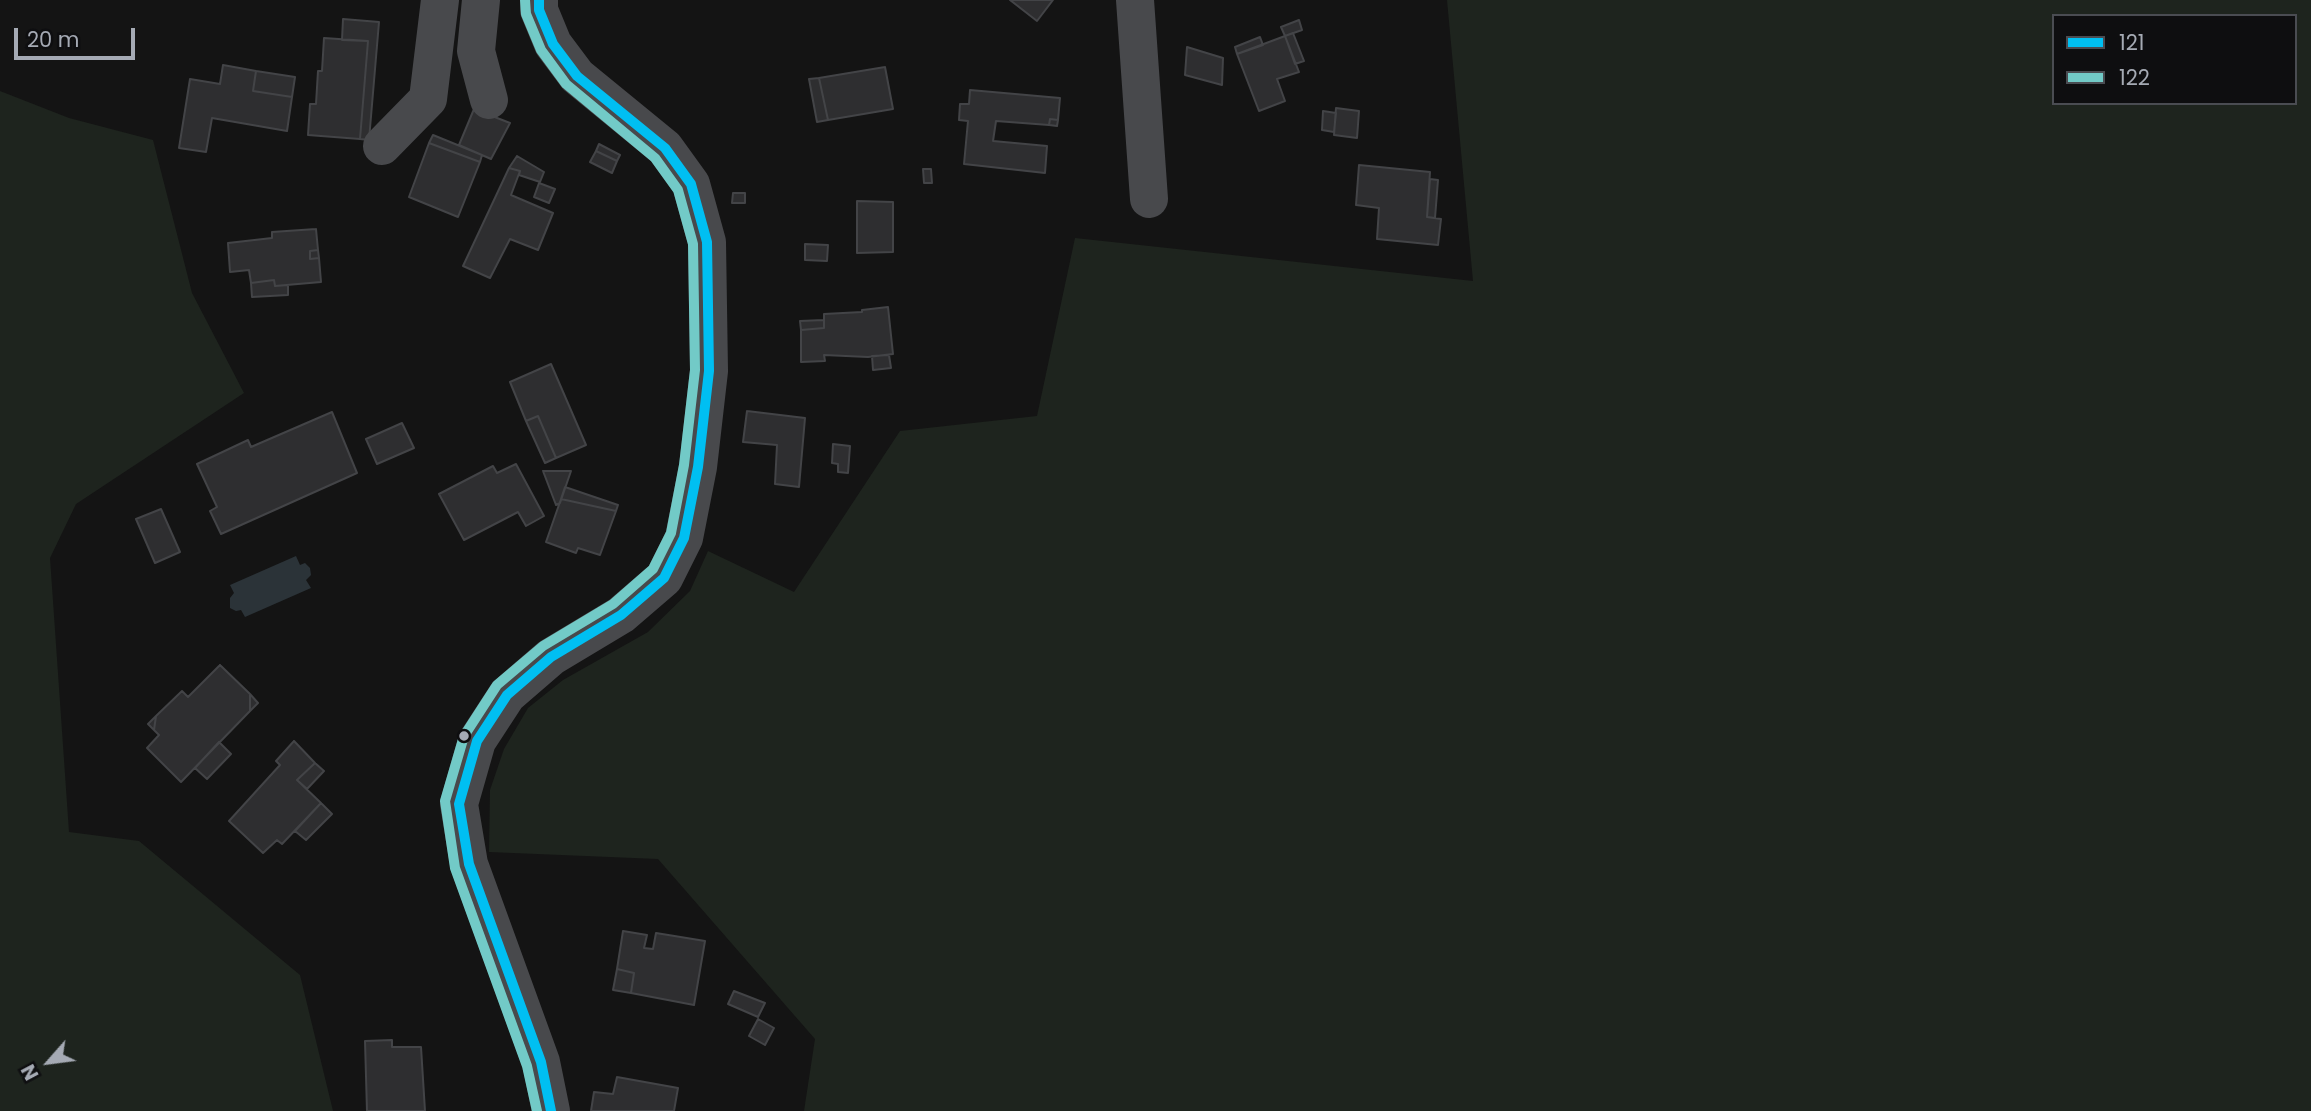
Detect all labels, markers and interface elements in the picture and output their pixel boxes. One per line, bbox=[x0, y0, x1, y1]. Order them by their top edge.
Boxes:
scale bar bbox=[18, 14, 138, 58]
legend bbox=[2052, 14, 2297, 105]
text: 20 m bbox=[27, 25, 80, 54]
text: 121 bbox=[2119, 28, 2145, 57]
text: 122 bbox=[2119, 63, 2150, 92]
unlabelled marker bbox=[457, 729, 471, 743]
north arrow bbox=[14, 1027, 84, 1097]
text: N bbox=[15, 1059, 45, 1085]

